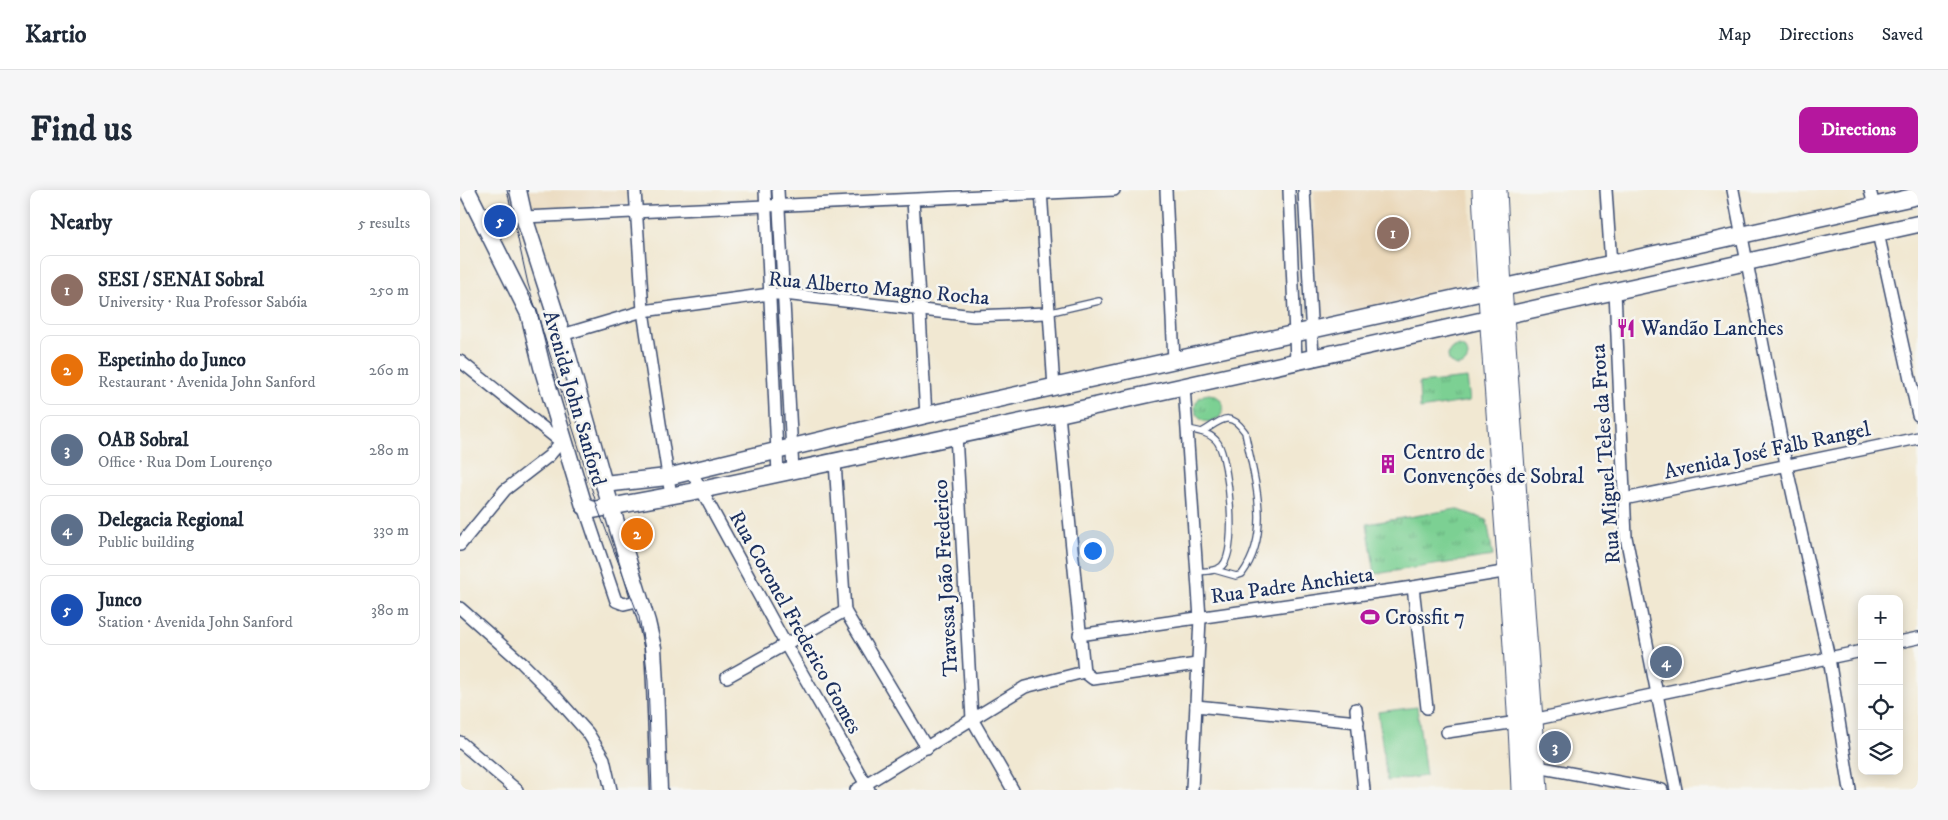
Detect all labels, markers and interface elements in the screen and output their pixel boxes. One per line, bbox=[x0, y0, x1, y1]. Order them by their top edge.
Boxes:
text: Kartio bbox=[25, 20, 87, 50]
text: Map bbox=[1718, 24, 1751, 46]
text: Directions bbox=[1779, 24, 1854, 46]
text: Saved bbox=[1882, 24, 1923, 46]
button: Directions bbox=[1799, 107, 1918, 153]
text: Find us bbox=[30, 108, 132, 152]
pin: 5 bbox=[484, 202, 516, 240]
text: Nearby bbox=[50, 210, 112, 236]
text: 5 results bbox=[358, 213, 410, 233]
pin: 1 bbox=[1377, 214, 1409, 252]
street label: Rua Alberto Magno Rocha bbox=[767, 266, 991, 312]
text: SESI / SENAI Sobral bbox=[98, 269, 264, 292]
text: 1 bbox=[64, 280, 70, 300]
text: 250 m bbox=[369, 280, 409, 300]
text: University · Rua Professor Sabóia bbox=[98, 292, 307, 312]
street label: Avenida John Sanford bbox=[537, 307, 612, 490]
place label: Wandão Lanches bbox=[1640, 316, 1784, 342]
restaurant icon: Wandão Lanches bbox=[1615, 317, 1637, 339]
street label: Rua Miguel Teles da Frota bbox=[1585, 343, 1627, 565]
text: Espetinho do Junco bbox=[98, 349, 246, 372]
text: 2 bbox=[63, 360, 71, 380]
text: 260 m bbox=[369, 360, 409, 380]
text: Restaurant · Avenida John Sanford bbox=[98, 372, 315, 392]
street label: Avenida José Falb Rangel bbox=[1662, 416, 1873, 486]
text: OAB Sobral bbox=[98, 429, 188, 452]
text: 3 bbox=[64, 440, 70, 460]
text: 280 m bbox=[369, 440, 409, 460]
place label: Centro de Convenções de Sobral bbox=[1403, 440, 1585, 490]
text: Office · Rua Dom Lourenço bbox=[98, 452, 272, 472]
building icon: Centro de Convenções de Sobral bbox=[1377, 453, 1399, 475]
street label: Travessa João Frederico bbox=[928, 479, 964, 677]
street label: Rua Coronel Frederico Gomes bbox=[723, 506, 867, 739]
text: Delegacia Regional bbox=[98, 509, 244, 532]
pin: 2 bbox=[621, 515, 653, 553]
text: 4 bbox=[62, 520, 72, 540]
text: 330 m bbox=[373, 520, 409, 540]
text: Public building bbox=[98, 532, 194, 552]
your location bbox=[1080, 538, 1106, 564]
street label: Rua Padre Anchieta bbox=[1209, 562, 1375, 610]
text: Junco bbox=[98, 589, 142, 612]
map controls bbox=[1858, 595, 1903, 775]
button: + bbox=[1858, 595, 1903, 640]
text: 5 bbox=[63, 600, 71, 620]
text: 380 m bbox=[371, 600, 409, 620]
place label: Crossfit 7 bbox=[1385, 605, 1465, 631]
sports icon: Crossfit 7 bbox=[1359, 606, 1381, 628]
text: Station · Avenida John Sanford bbox=[98, 612, 293, 632]
button: − bbox=[1858, 640, 1903, 685]
pin: 4 bbox=[1650, 643, 1682, 681]
button: locate bbox=[1858, 685, 1903, 730]
pin: 3 bbox=[1539, 728, 1571, 766]
button: layers bbox=[1858, 730, 1903, 775]

